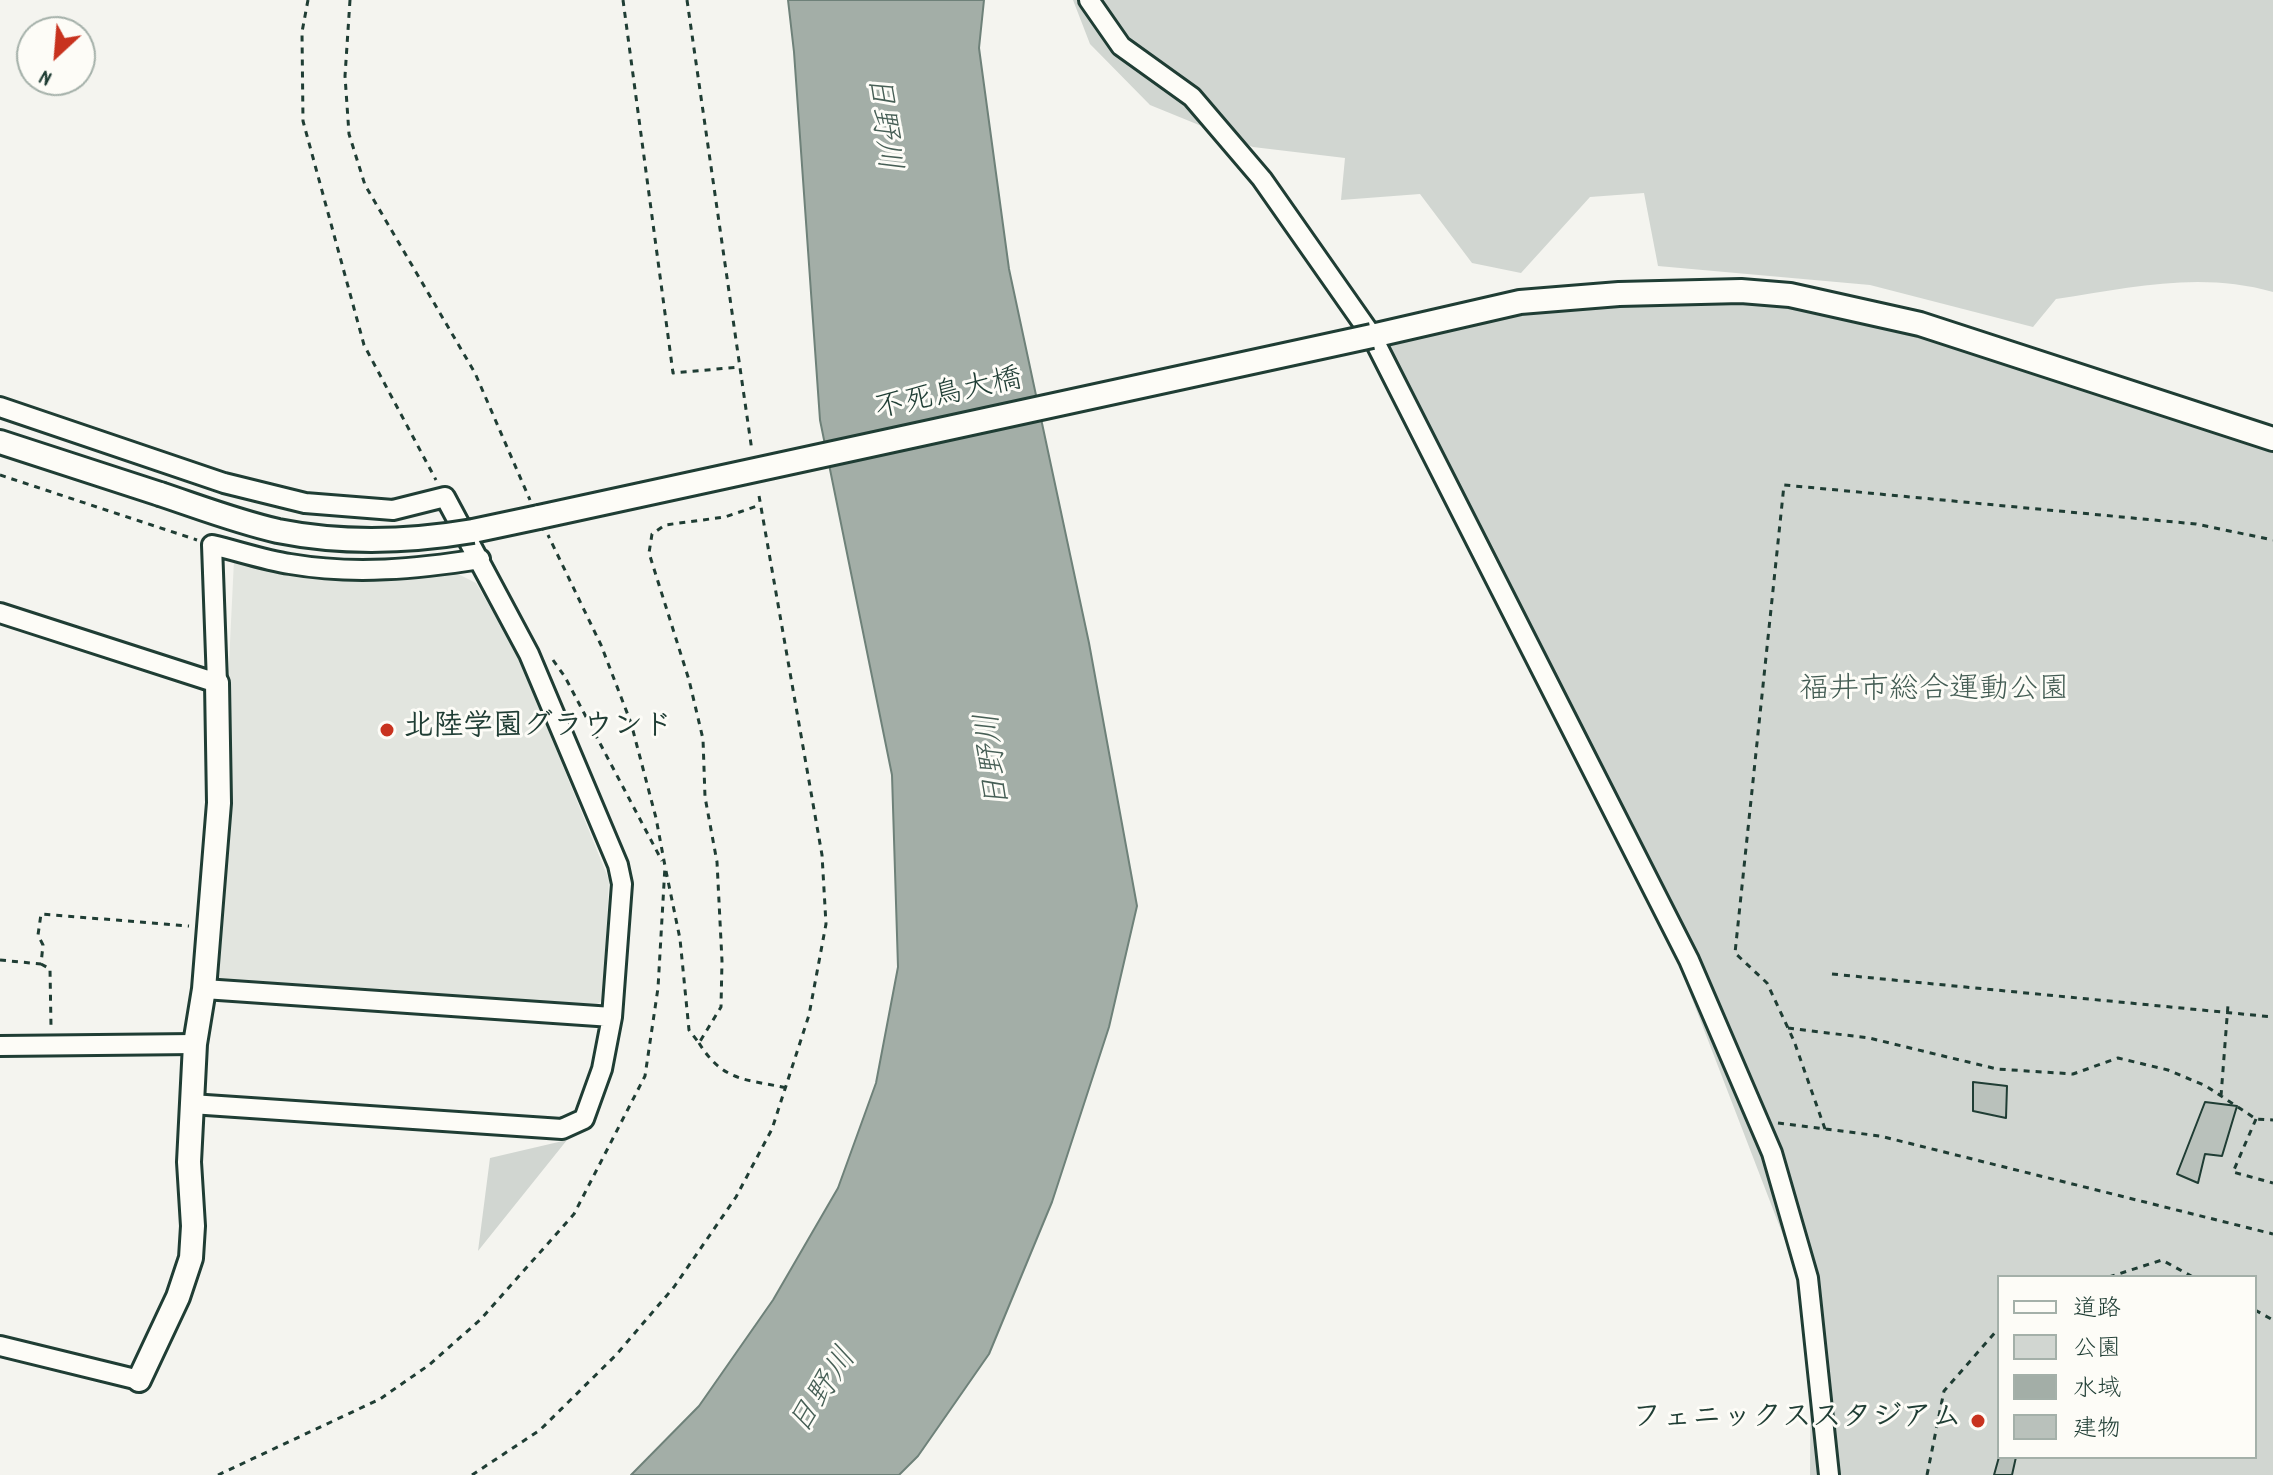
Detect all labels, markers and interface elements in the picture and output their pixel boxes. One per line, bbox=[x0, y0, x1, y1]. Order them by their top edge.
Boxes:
north arrow bbox=[16, 16, 96, 96]
text: N bbox=[34, 60, 58, 93]
water label: 日野川 bbox=[855, 73, 905, 173]
street label: 不死鳥大橋 bbox=[872, 364, 1026, 430]
park label: 福井市総合運動公園 bbox=[1799, 675, 2069, 711]
water label: 日野川 bbox=[972, 710, 1022, 810]
place label: 北陸学園グラウンド bbox=[403, 712, 673, 748]
marker: 北陸学園グラウンド bbox=[378, 721, 396, 739]
legend bbox=[1997, 1275, 2257, 1459]
text: 道路 bbox=[2073, 1293, 2121, 1327]
text: 公園 bbox=[2073, 1333, 2121, 1367]
water label: 日野川 bbox=[784, 1342, 868, 1444]
text: 水域 bbox=[2073, 1373, 2121, 1407]
place label: フェニックススタジアム bbox=[1632, 1403, 1962, 1439]
marker: フェニックススタジアム bbox=[1969, 1412, 1987, 1430]
text: 建物 bbox=[2073, 1413, 2121, 1447]

